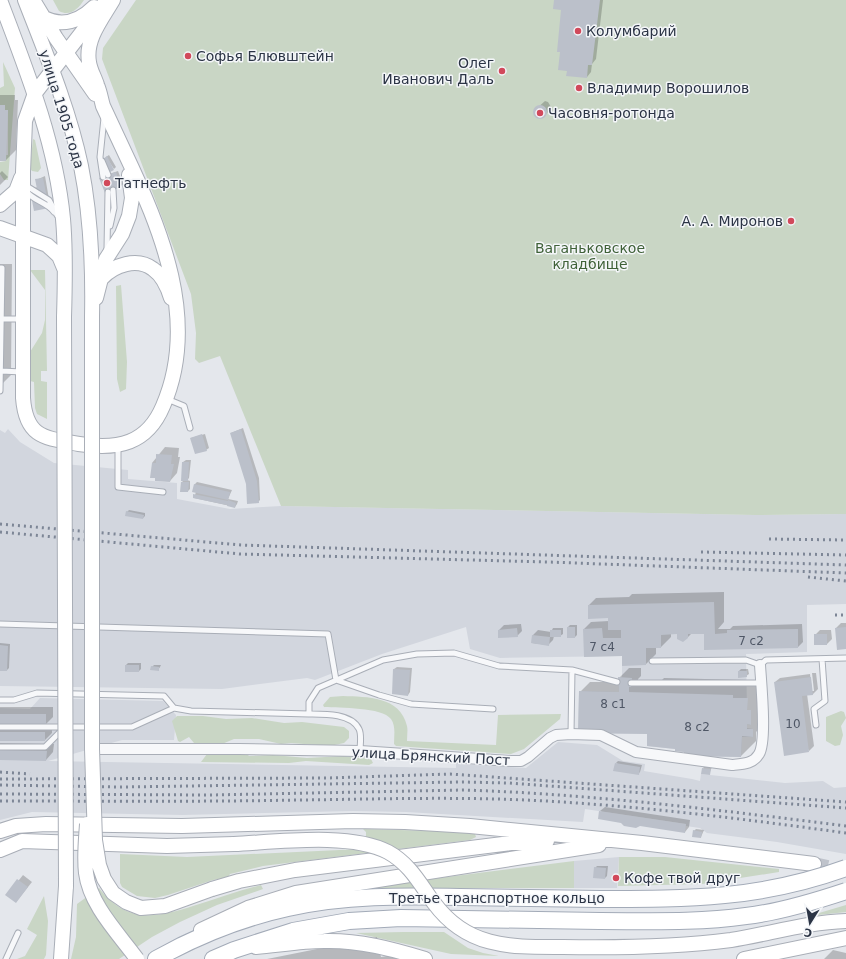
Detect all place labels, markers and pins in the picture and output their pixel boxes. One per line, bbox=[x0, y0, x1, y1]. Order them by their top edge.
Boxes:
place label: Колумбарий bbox=[586, 23, 677, 39]
marker: Колумбарий bbox=[573, 26, 583, 36]
place label: Софья Блювштейн bbox=[196, 48, 334, 64]
marker: Софья Блювштейн bbox=[183, 51, 193, 61]
place label: Олег Иванович Даль bbox=[382, 55, 494, 87]
marker: Олег Иванович Даль bbox=[497, 66, 507, 76]
place label: Владимир Ворошилов bbox=[587, 80, 749, 96]
marker: Владимир Ворошилов bbox=[574, 83, 584, 93]
place label: Часовня-ротонда bbox=[548, 105, 675, 121]
marker: Часовня-ротонда bbox=[535, 108, 545, 118]
place label: Татнефть bbox=[114, 175, 186, 191]
marker: Татнефть bbox=[102, 178, 112, 188]
place label: А. А. Миронов bbox=[681, 213, 783, 229]
marker: А. А. Миронов bbox=[786, 216, 796, 226]
place label: Кофе твой друг bbox=[624, 870, 740, 886]
marker: Кофе твой друг bbox=[611, 873, 621, 883]

